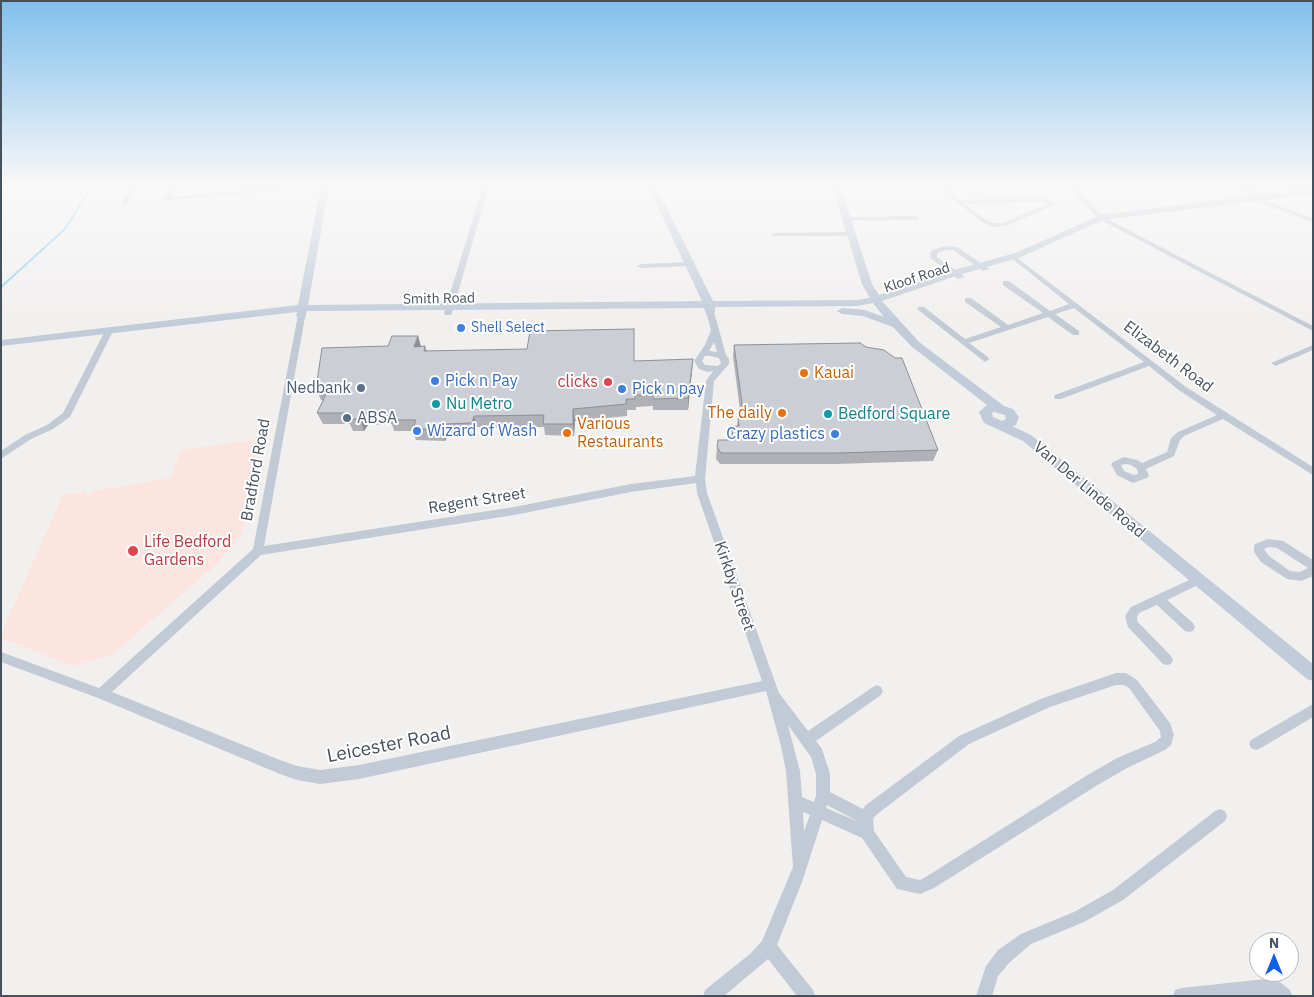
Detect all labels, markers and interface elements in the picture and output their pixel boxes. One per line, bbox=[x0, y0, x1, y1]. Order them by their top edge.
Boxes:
street label: Kloof Road bbox=[882, 259, 952, 297]
street label: Smith Road bbox=[403, 290, 475, 308]
street label: Elizabeth Road bbox=[1120, 317, 1216, 397]
place label: Shell Select bbox=[471, 320, 545, 336]
marker: Shell Select bbox=[455, 322, 467, 334]
place label: Kauai bbox=[814, 363, 854, 383]
marker: Kauai bbox=[798, 367, 810, 379]
place label: Pick n Pay bbox=[445, 371, 518, 391]
place label: clicks bbox=[557, 372, 598, 392]
marker: Pick n Pay bbox=[429, 375, 441, 387]
marker: clicks bbox=[602, 376, 614, 388]
place label: Nedbank bbox=[286, 378, 351, 398]
place label: Pick n pay bbox=[632, 379, 705, 399]
marker: Nedbank bbox=[355, 382, 367, 394]
marker: Pick n pay bbox=[616, 383, 628, 395]
place label: Nu Metro bbox=[446, 394, 512, 414]
marker: Nu Metro bbox=[430, 398, 442, 410]
place label: The daily bbox=[707, 403, 772, 423]
place label: Bedford Square bbox=[838, 404, 950, 424]
marker: The daily bbox=[776, 407, 788, 419]
place label: ABSA bbox=[357, 408, 397, 428]
marker: Bedford Square bbox=[822, 408, 834, 420]
marker: ABSA bbox=[341, 412, 353, 424]
place label: Various Restaurants bbox=[577, 414, 664, 452]
street label: Bradford Road bbox=[238, 417, 274, 523]
place label: Wizard of Wash bbox=[427, 421, 537, 441]
place label: Crazy plastics bbox=[726, 424, 825, 444]
marker: Wizard of Wash bbox=[411, 425, 423, 437]
marker: Various Restaurants bbox=[561, 427, 573, 439]
marker: Crazy plastics bbox=[829, 428, 841, 440]
street label: Van Der Linde Road bbox=[1029, 438, 1149, 542]
street label: Regent Street bbox=[427, 484, 527, 518]
place label: Life Bedford Gardens bbox=[144, 532, 231, 570]
street label: Kirkby Street bbox=[710, 539, 758, 633]
marker: Life Bedford Gardens bbox=[126, 544, 140, 558]
street label: Leicester Road bbox=[325, 722, 453, 768]
north arrow bbox=[1249, 932, 1299, 982]
text: N bbox=[1269, 934, 1279, 952]

